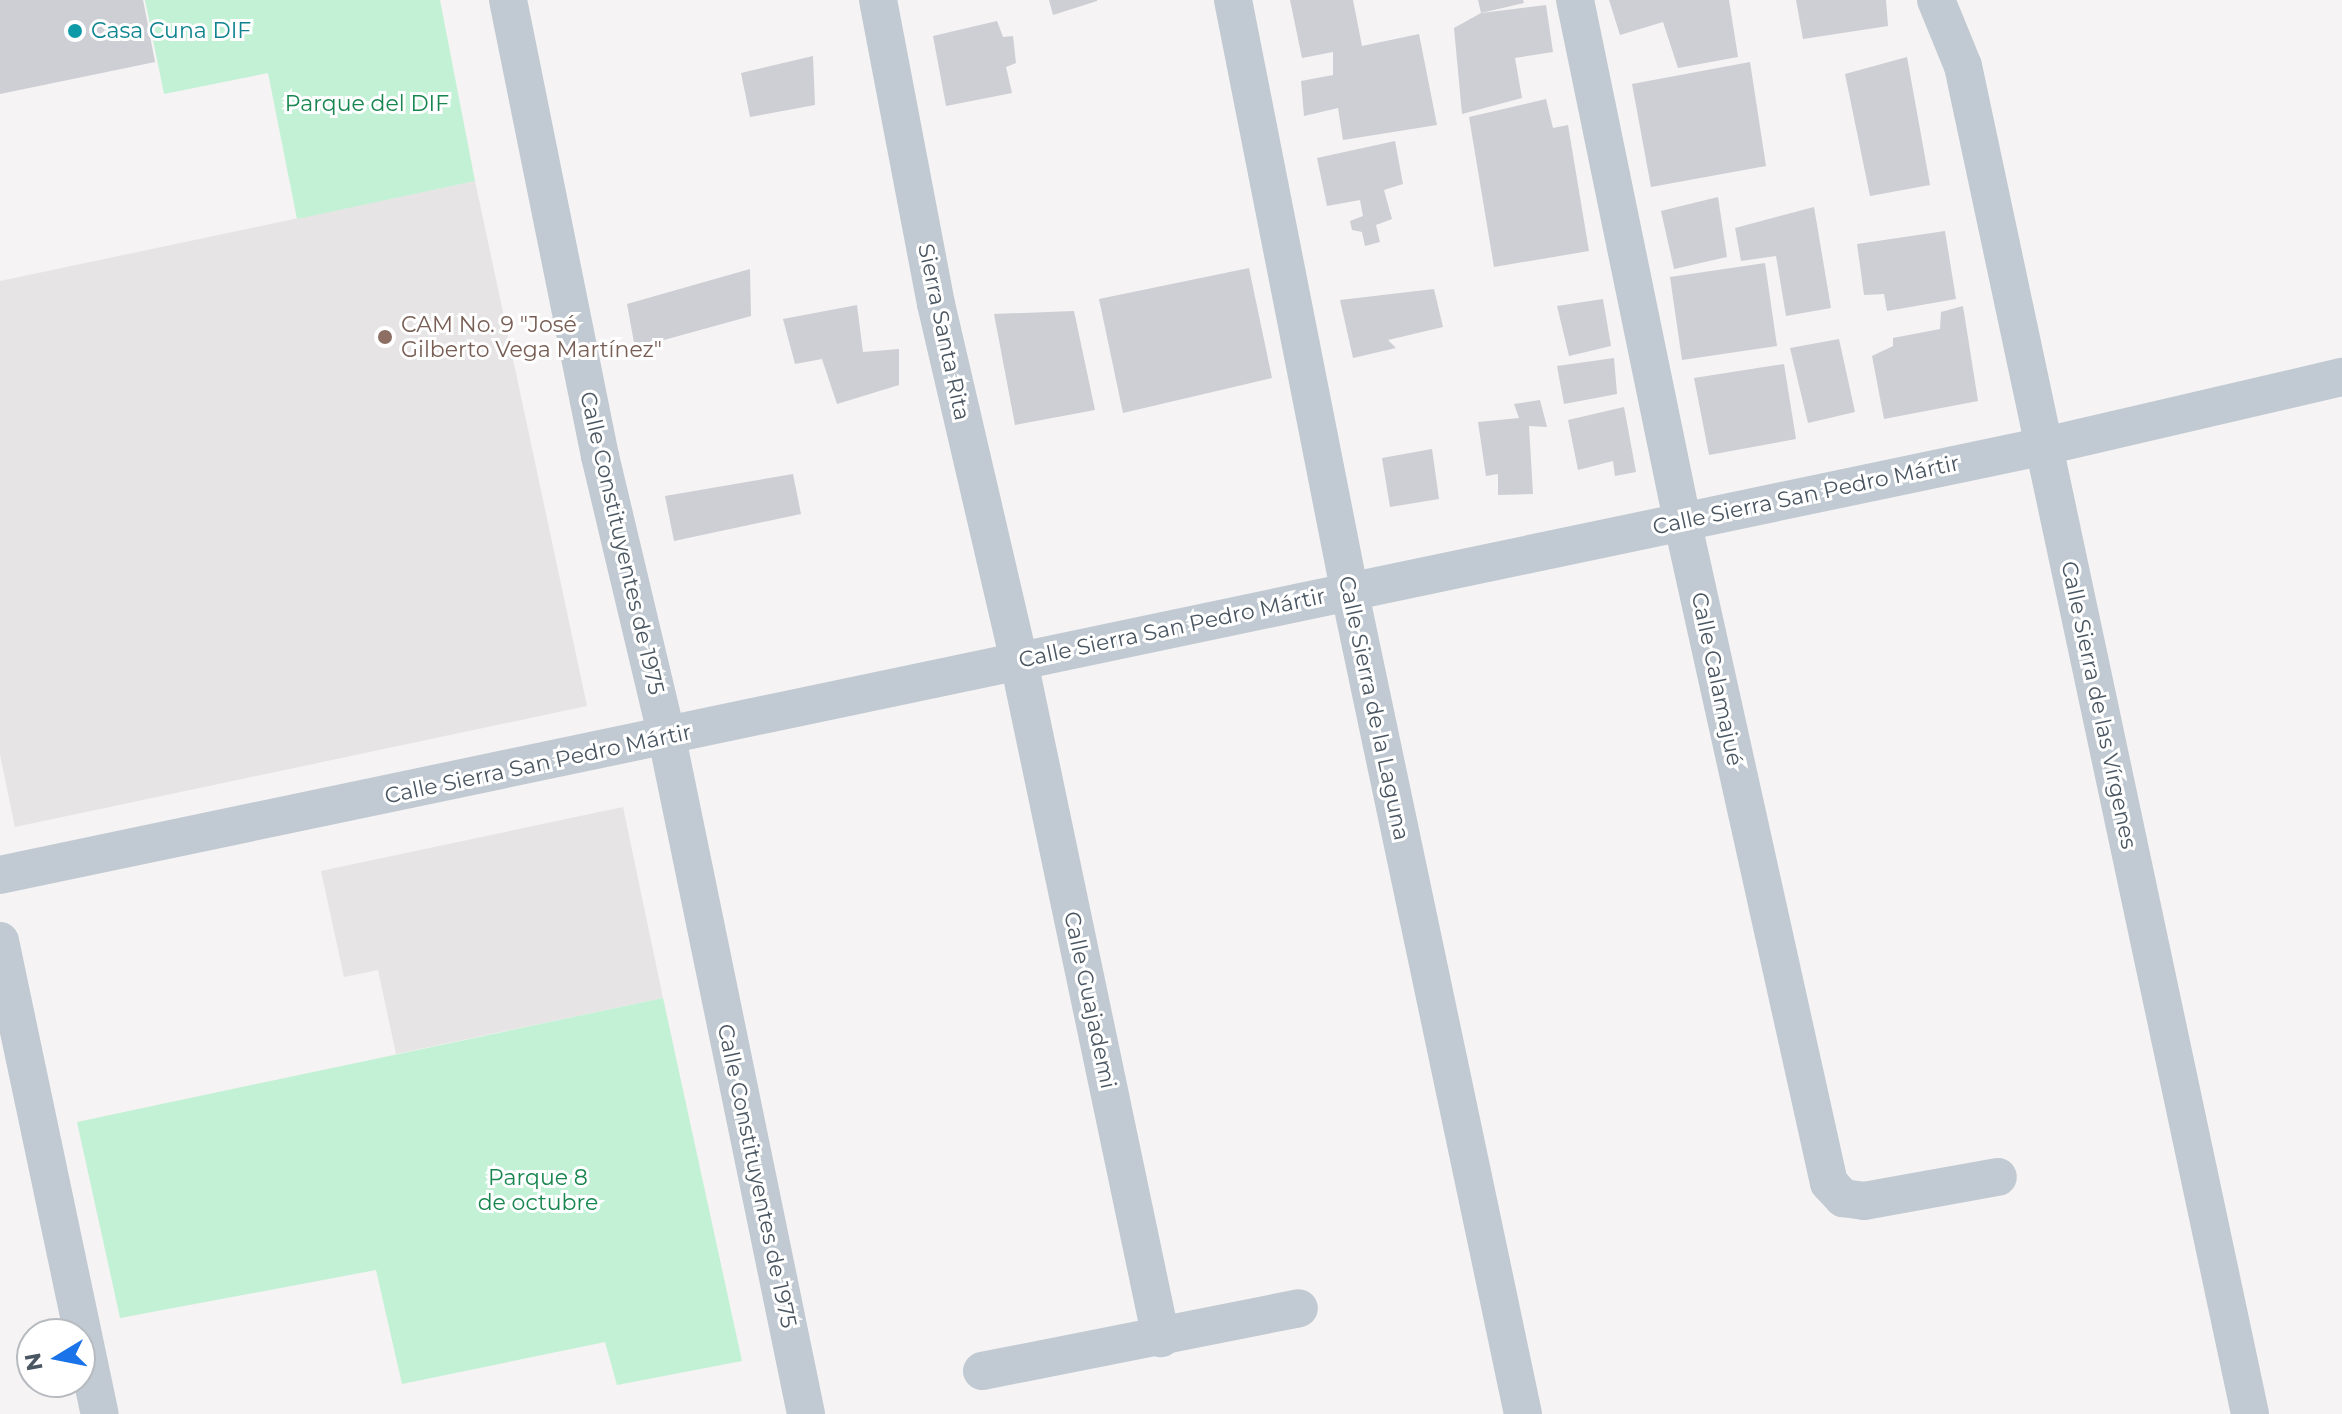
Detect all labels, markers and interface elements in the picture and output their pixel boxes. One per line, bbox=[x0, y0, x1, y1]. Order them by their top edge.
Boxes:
place label: Casa Cuna DIF bbox=[91, 18, 251, 44]
marker: Casa Cuna DIF bbox=[66, 22, 84, 40]
park label: Parque del DIF bbox=[285, 91, 449, 117]
street label: Sierra Santa Rita bbox=[912, 241, 976, 423]
place label: CAM No. 9 "José Gilberto Vega Martínez" bbox=[401, 311, 662, 362]
marker: CAM No. 9 "José Gilberto Vega Martínez" bbox=[376, 328, 394, 346]
street label: Calle Constituyentes de 1975 bbox=[574, 389, 670, 697]
street label: Calle Sierra San Pedro Mártir bbox=[1650, 450, 1962, 540]
street label: Calle Sierra de las Vírgenes bbox=[2056, 559, 2142, 851]
street label: Calle Sierra de la Laguna bbox=[1333, 573, 1415, 843]
street label: Calle Sierra San Pedro Mártir bbox=[1016, 583, 1328, 673]
street label: Calle Calamajué bbox=[1686, 590, 1748, 768]
street label: Calle Sierra San Pedro Mártir bbox=[382, 719, 694, 809]
street label: Calle Guajademi bbox=[1058, 909, 1122, 1091]
street label: Calle Constituyentes de 1975 bbox=[712, 1022, 802, 1330]
park label: Parque 8 de octubre bbox=[478, 1164, 598, 1216]
north arrow bbox=[16, 1318, 96, 1398]
text: N bbox=[19, 1351, 49, 1373]

